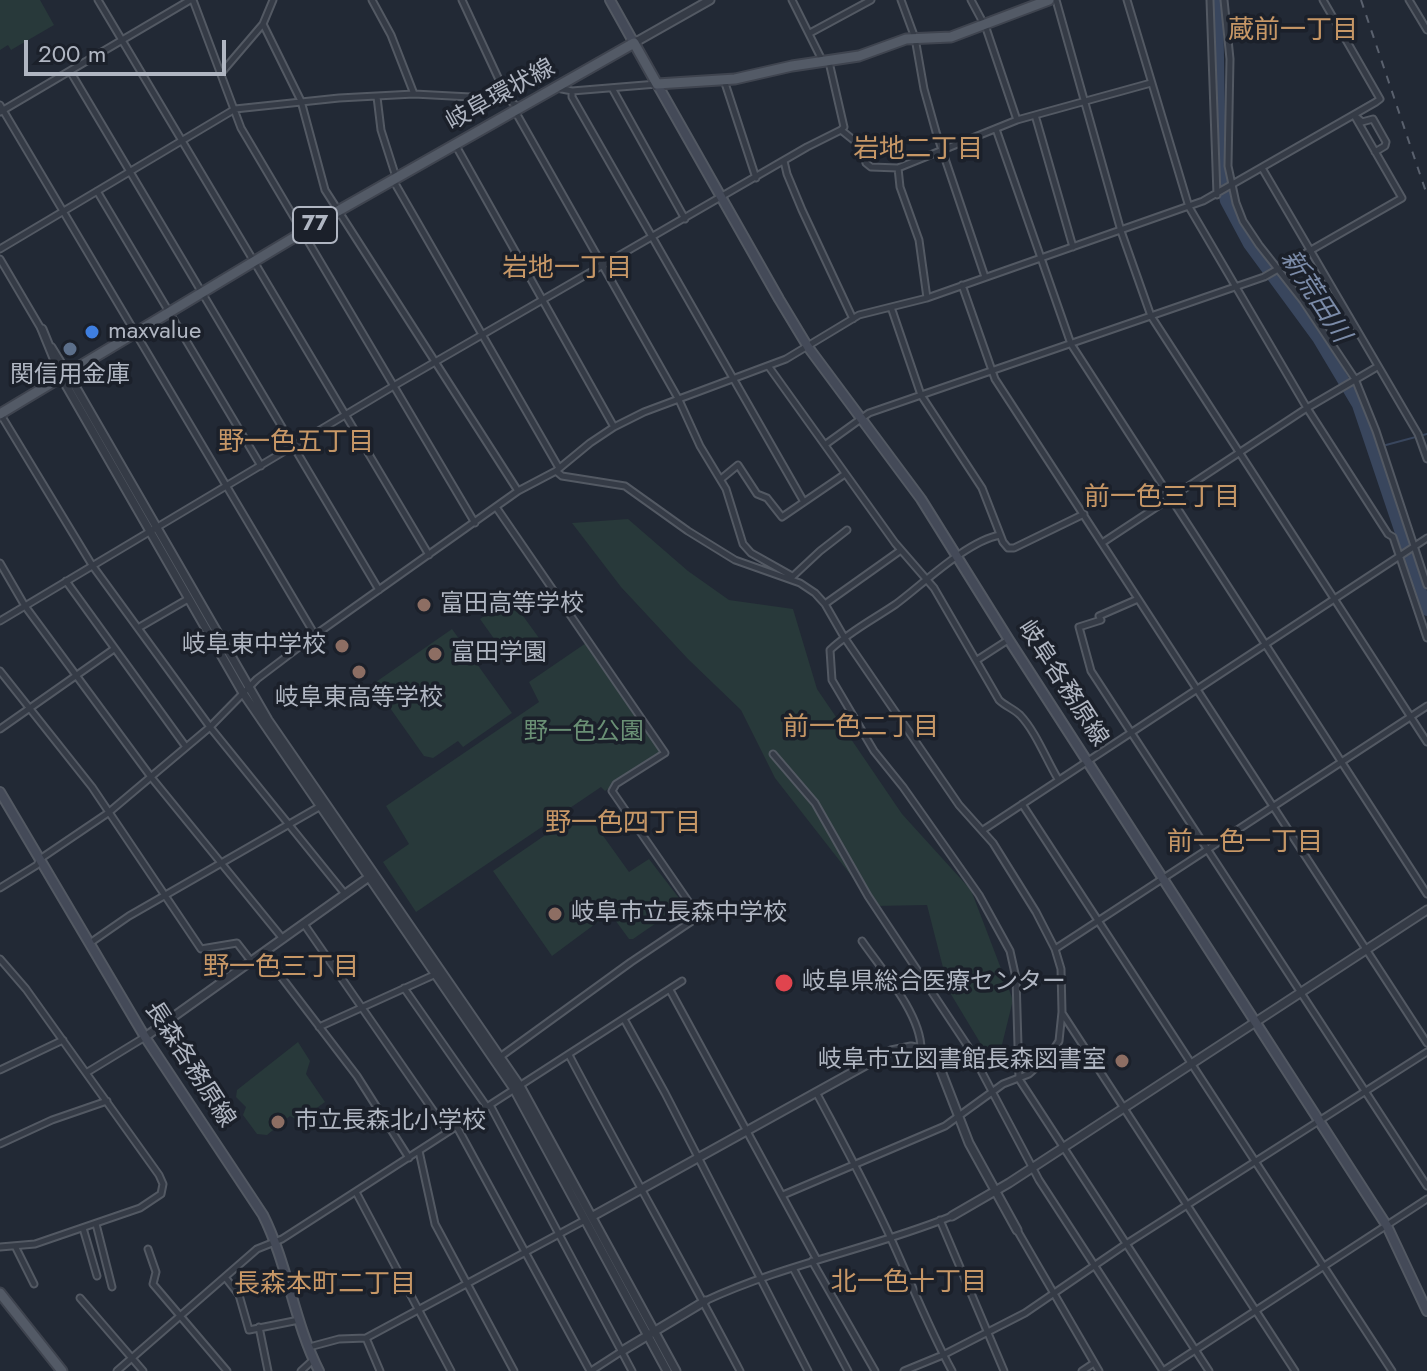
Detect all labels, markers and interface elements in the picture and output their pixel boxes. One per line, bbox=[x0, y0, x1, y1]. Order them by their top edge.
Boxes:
district label: 蔵前一丁目 bbox=[1228, 16, 1358, 48]
scale bar bbox=[28, 24, 230, 74]
text: 200 m bbox=[38, 36, 106, 71]
street label: 岐阜環状線 bbox=[442, 54, 560, 138]
district label: 岩地二丁目 bbox=[853, 135, 983, 167]
road number: 77 bbox=[293, 207, 337, 243]
water label: 新荒田川 bbox=[1273, 245, 1355, 349]
district label: 岩地一丁目 bbox=[502, 254, 632, 286]
place label: maxvalue bbox=[108, 318, 201, 346]
marker: maxvalue bbox=[83, 323, 101, 341]
marker: 関信用金庫 bbox=[61, 340, 79, 358]
place label: 関信用金庫 bbox=[10, 362, 130, 390]
district label: 野一色五丁目 bbox=[218, 428, 374, 460]
district label: 前一色三丁目 bbox=[1084, 483, 1240, 515]
place label: 富田高等学校 bbox=[440, 591, 584, 619]
marker: 富田高等学校 bbox=[415, 596, 433, 614]
street label: 岐阜各務原線 bbox=[1011, 616, 1113, 752]
place label: 岐阜東中学校 bbox=[182, 632, 326, 660]
marker: 岐阜東中学校 bbox=[333, 637, 351, 655]
place label: 富田学園 bbox=[451, 640, 547, 668]
marker: 富田学園 bbox=[426, 645, 444, 663]
marker: 岐阜東高等学校 bbox=[350, 663, 368, 681]
place label: 岐阜東高等学校 bbox=[275, 685, 443, 713]
district label: 前一色二丁目 bbox=[783, 713, 939, 745]
park label: 野一色公園 bbox=[524, 719, 644, 747]
district label: 野一色四丁目 bbox=[545, 809, 701, 841]
district label: 前一色一丁目 bbox=[1167, 828, 1323, 860]
place label: 岐阜市立長森中学校 bbox=[571, 900, 787, 928]
marker: 岐阜市立長森中学校 bbox=[546, 905, 564, 923]
district label: 野一色三丁目 bbox=[203, 953, 359, 985]
place label: 岐阜県総合医療センター bbox=[802, 969, 1066, 997]
marker: 岐阜県総合医療センター bbox=[773, 972, 795, 994]
street label: 長森各務原線 bbox=[138, 997, 240, 1133]
place label: 岐阜市立図書館長森図書室 bbox=[818, 1047, 1106, 1075]
marker: 岐阜市立図書館長森図書室 bbox=[1113, 1052, 1131, 1070]
place label: 市立長森北小学校 bbox=[294, 1108, 486, 1136]
marker: 市立長森北小学校 bbox=[269, 1113, 287, 1131]
district label: 北一色十丁目 bbox=[831, 1268, 987, 1300]
district label: 長森本町二丁目 bbox=[234, 1270, 416, 1302]

